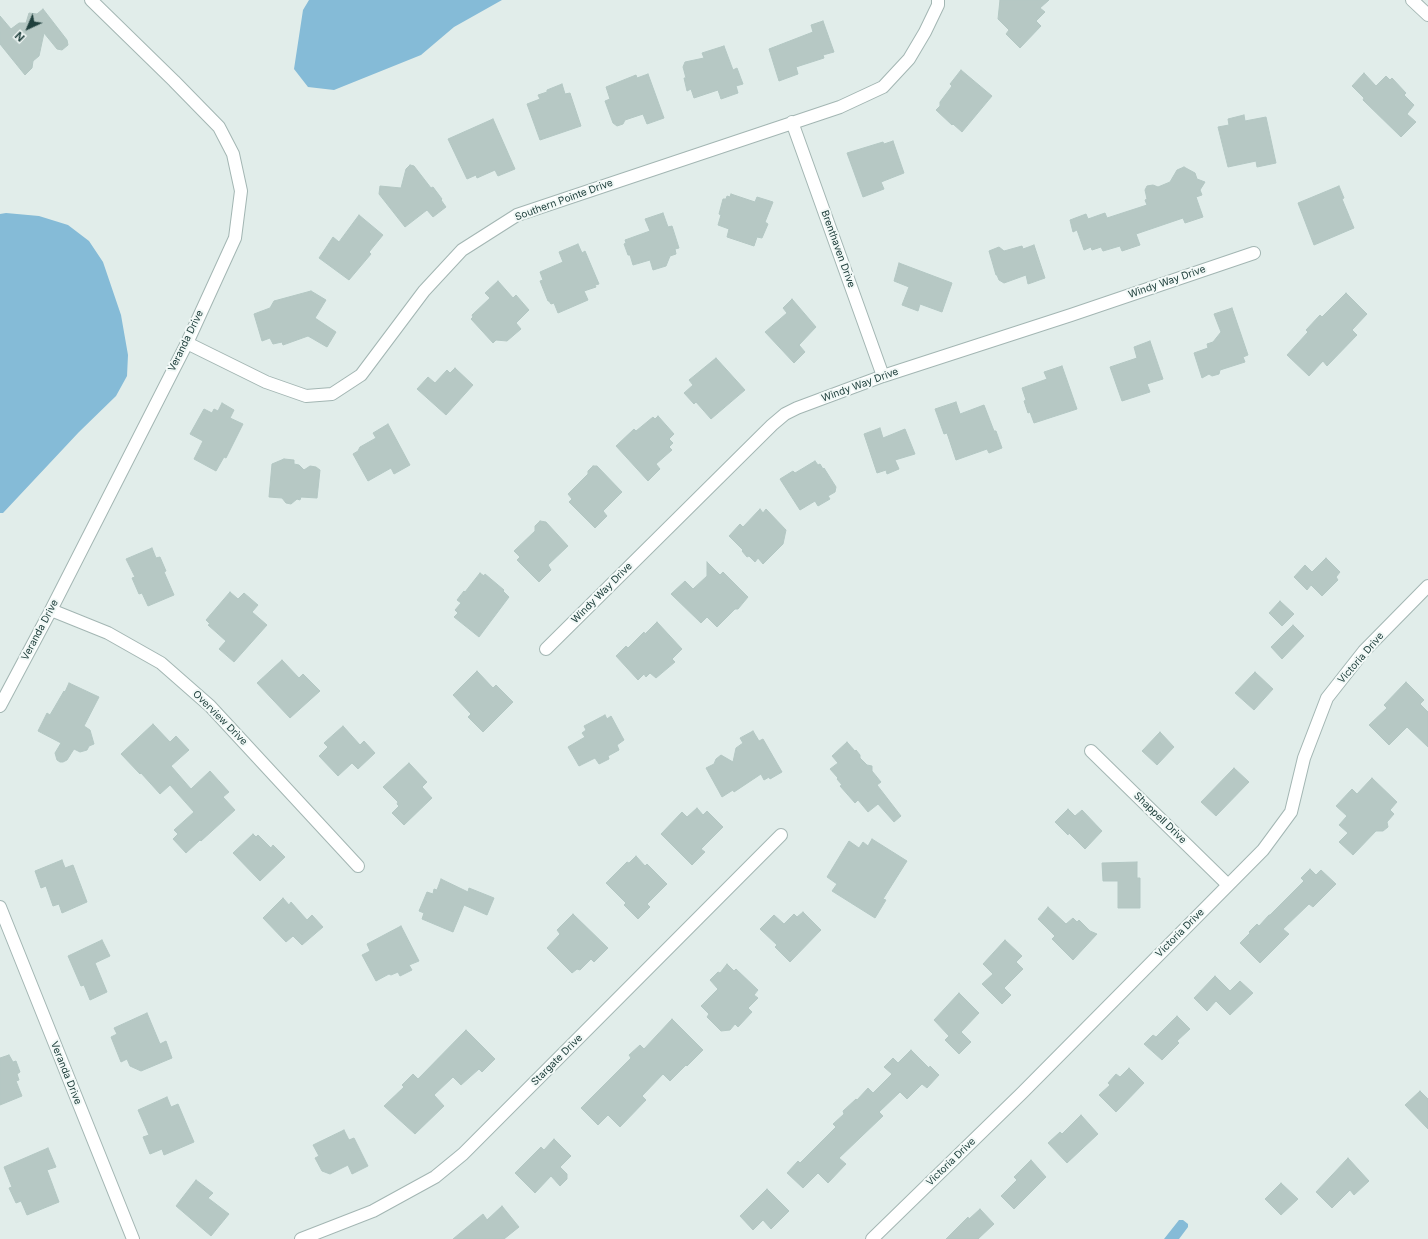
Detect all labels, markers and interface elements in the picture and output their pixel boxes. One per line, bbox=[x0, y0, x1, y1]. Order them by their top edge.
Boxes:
north arrow bbox=[8, 8, 48, 48]
text: N bbox=[12, 29, 28, 45]
street label: Southern Pointe Drive bbox=[513, 177, 615, 223]
street label: Brenthaven Drive bbox=[818, 209, 858, 289]
street label: Windy Way Drive bbox=[1127, 263, 1207, 301]
street label: Veranda Drive bbox=[166, 308, 206, 374]
street label: Windy Way Drive bbox=[820, 366, 900, 404]
street label: Windy Way Drive bbox=[569, 560, 635, 626]
street label: Veranda Drive bbox=[19, 598, 61, 662]
street label: Victoria Drive bbox=[1336, 630, 1386, 686]
street label: Overview Drive bbox=[190, 688, 250, 748]
street label: Shappell Drive bbox=[1131, 790, 1189, 846]
street label: Victoria Drive bbox=[1153, 906, 1207, 960]
street label: Stargate Drive bbox=[529, 1032, 585, 1088]
street label: Veranda Drive bbox=[48, 1040, 84, 1106]
street label: Victoria Drive bbox=[924, 1136, 978, 1188]

